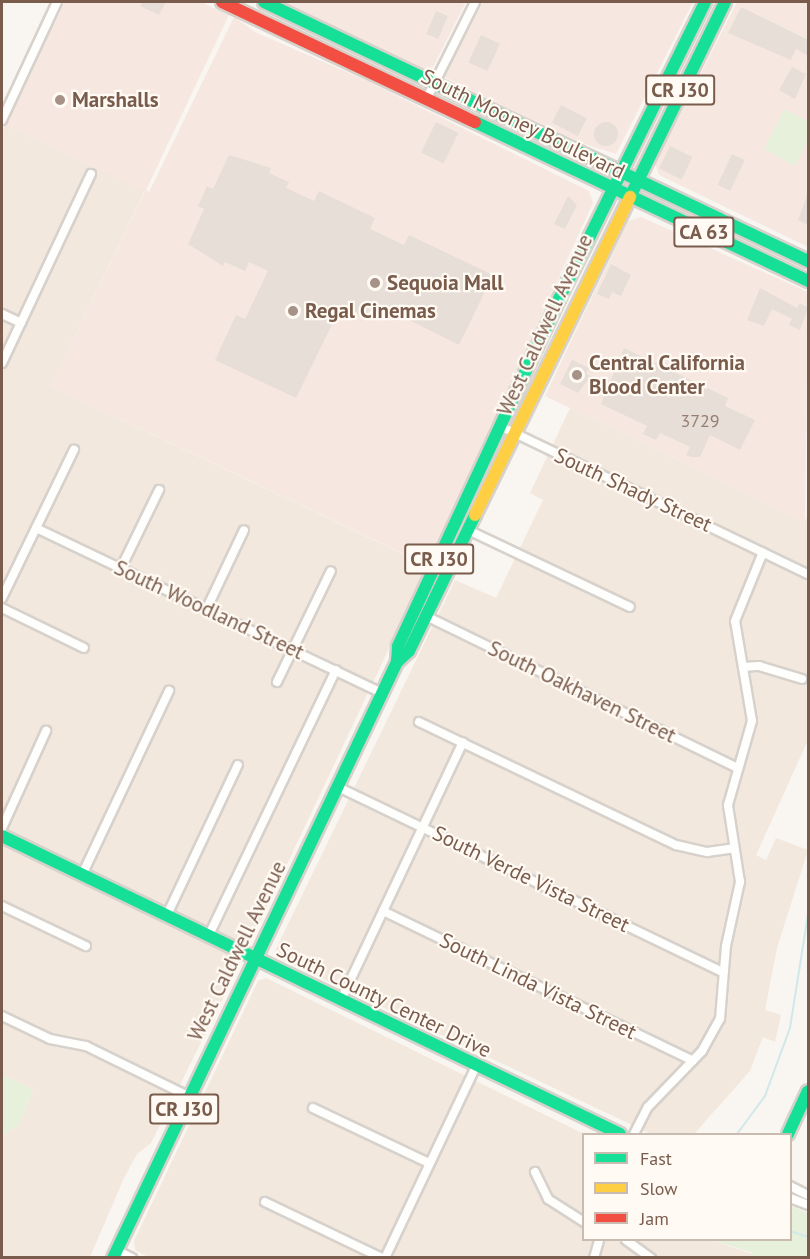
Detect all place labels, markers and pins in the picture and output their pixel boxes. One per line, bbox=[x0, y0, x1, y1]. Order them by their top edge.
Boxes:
place label: Marshalls bbox=[72, 87, 159, 113]
marker: Marshalls bbox=[53, 93, 67, 107]
place label: Sequoia Mall bbox=[387, 270, 503, 296]
marker: Sequoia Mall bbox=[368, 276, 382, 290]
place label: Regal Cinemas bbox=[305, 298, 436, 324]
marker: Regal Cinemas bbox=[286, 304, 300, 318]
place label: Central California Blood Center bbox=[589, 350, 745, 400]
marker: Central California Blood Center bbox=[570, 368, 584, 382]

